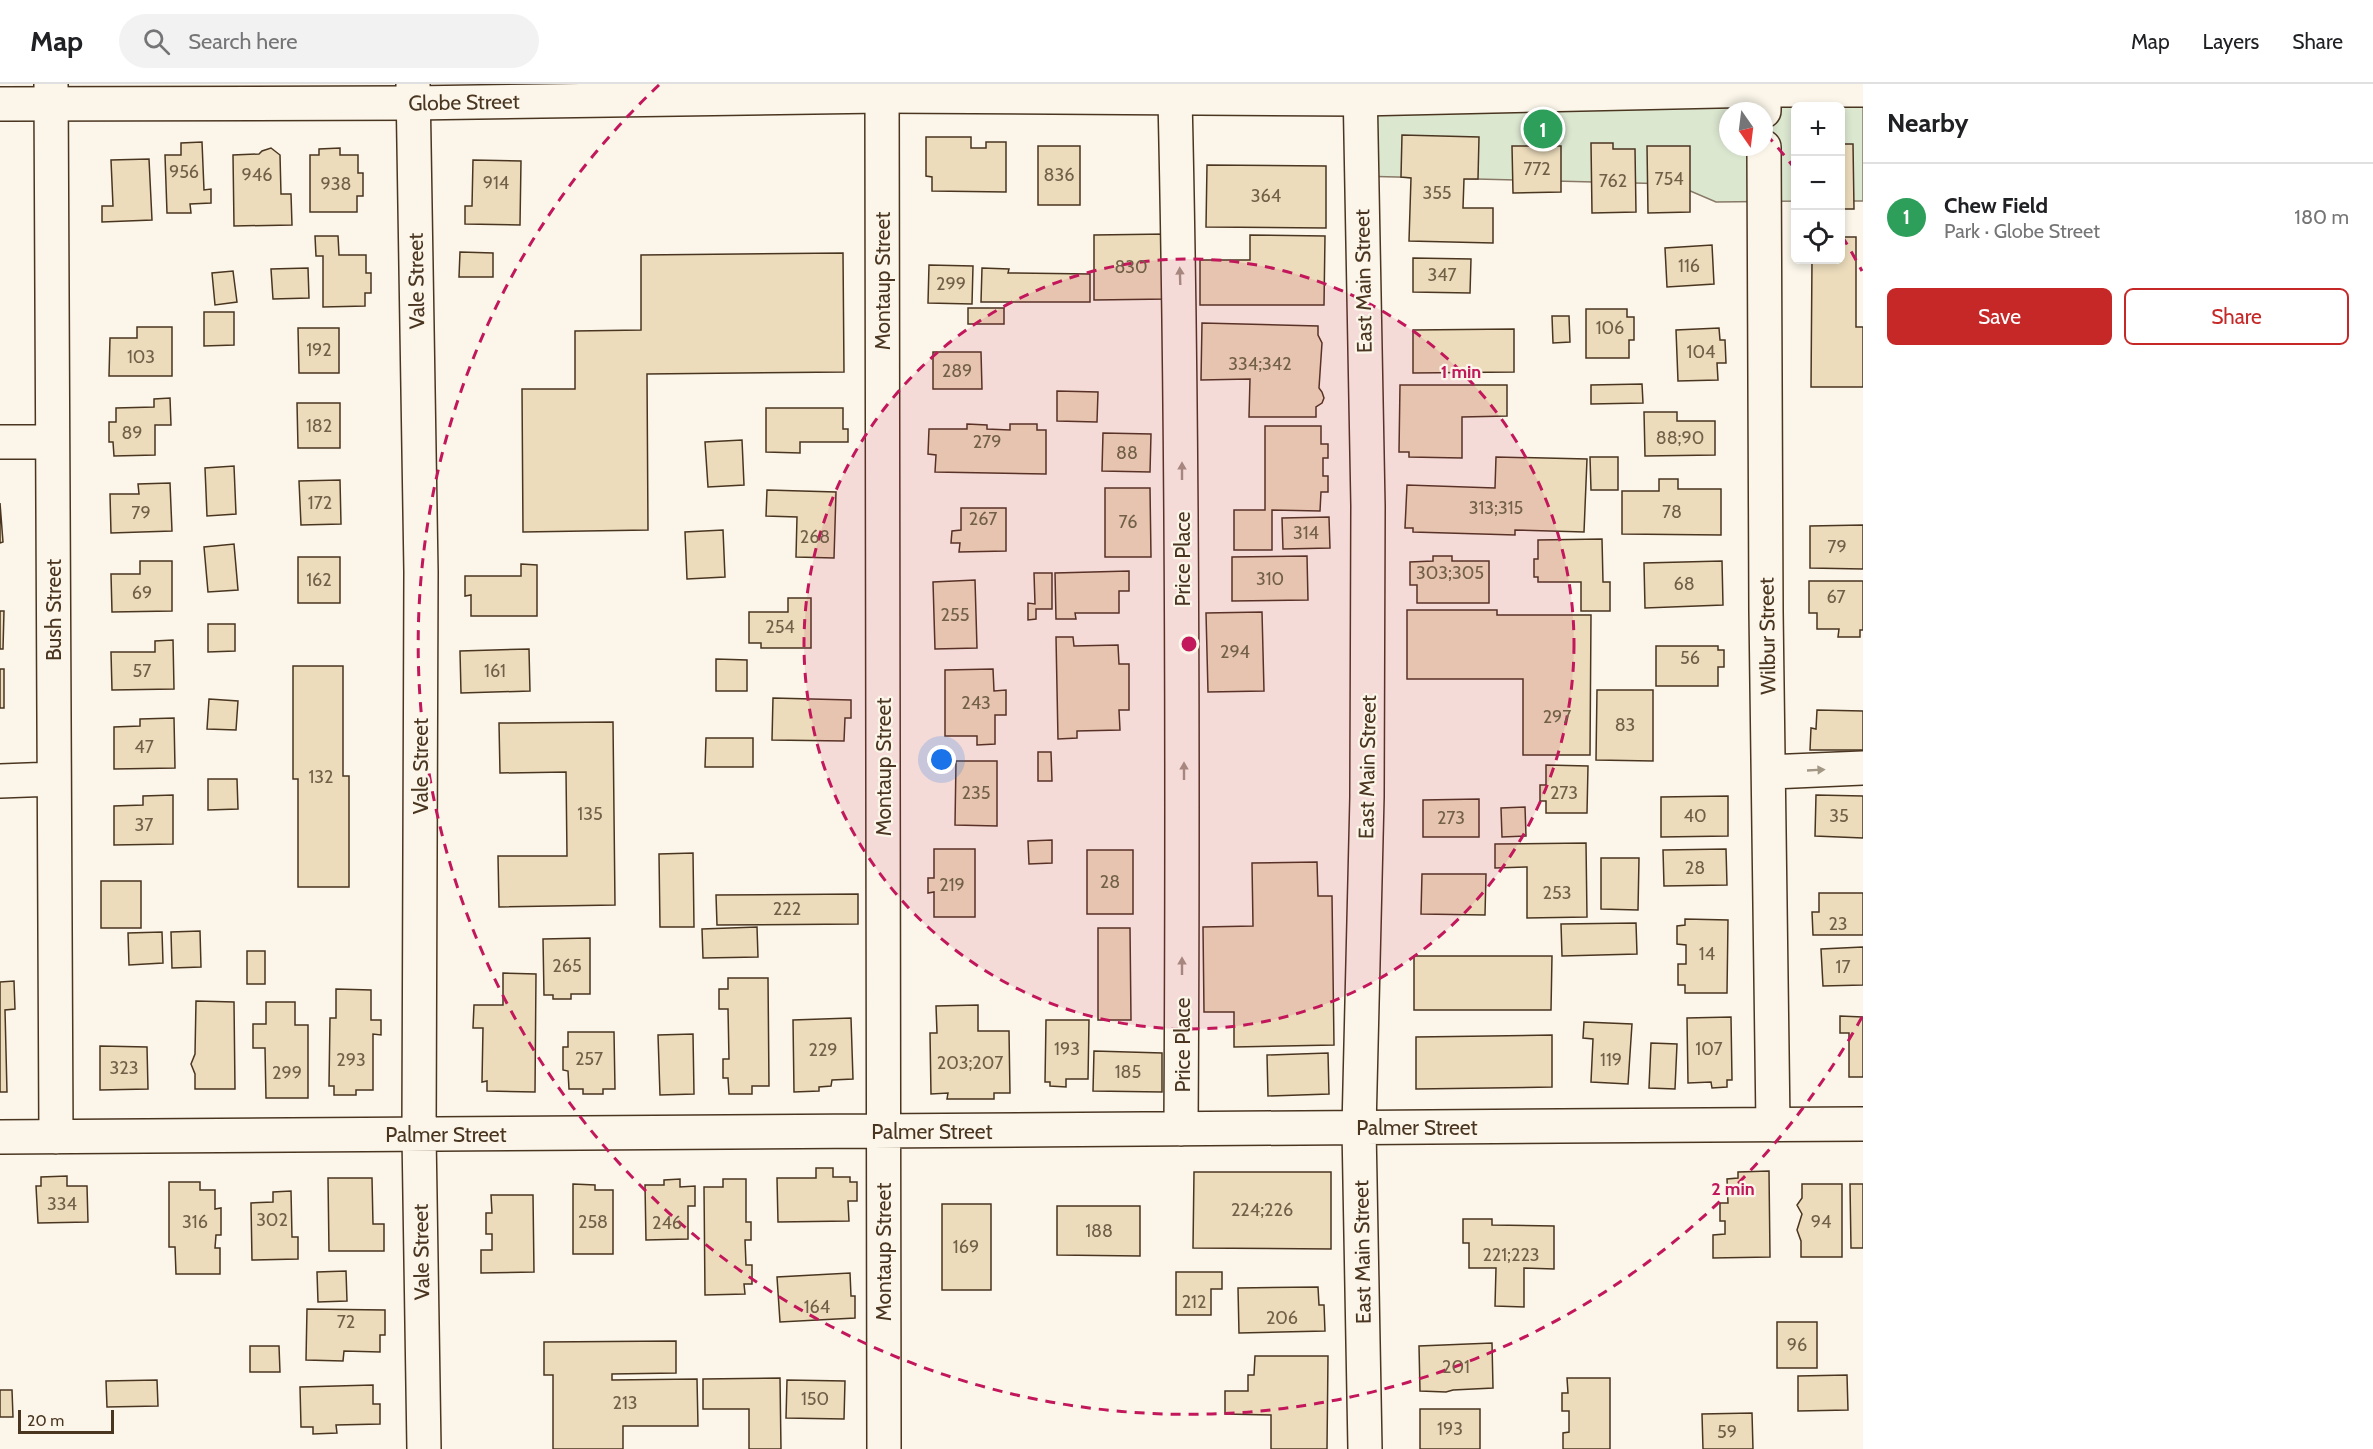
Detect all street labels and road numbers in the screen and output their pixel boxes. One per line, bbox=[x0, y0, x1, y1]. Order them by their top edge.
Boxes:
street label: Globe Street bbox=[408, 89, 520, 115]
street label: East Main Street bbox=[1349, 209, 1377, 353]
street label: Montaup Street bbox=[870, 212, 895, 350]
street label: Vale Street bbox=[403, 233, 429, 329]
street label: Price Place bbox=[1170, 511, 1195, 606]
street label: Bush Street bbox=[41, 559, 66, 661]
street label: Wilbur Street bbox=[1753, 577, 1781, 695]
street label: East Main Street bbox=[1353, 695, 1381, 839]
street label: Montaup Street bbox=[871, 698, 896, 836]
street label: Vale Street bbox=[408, 718, 433, 814]
street label: Price Place bbox=[1170, 997, 1195, 1092]
street label: Palmer Street bbox=[1356, 1115, 1478, 1140]
street label: Palmer Street bbox=[871, 1119, 993, 1144]
street label: Palmer Street bbox=[385, 1122, 507, 1147]
street label: East Main Street bbox=[1348, 1180, 1376, 1324]
street label: Montaup Street bbox=[871, 1183, 896, 1321]
street label: Vale Street bbox=[408, 1204, 434, 1300]

